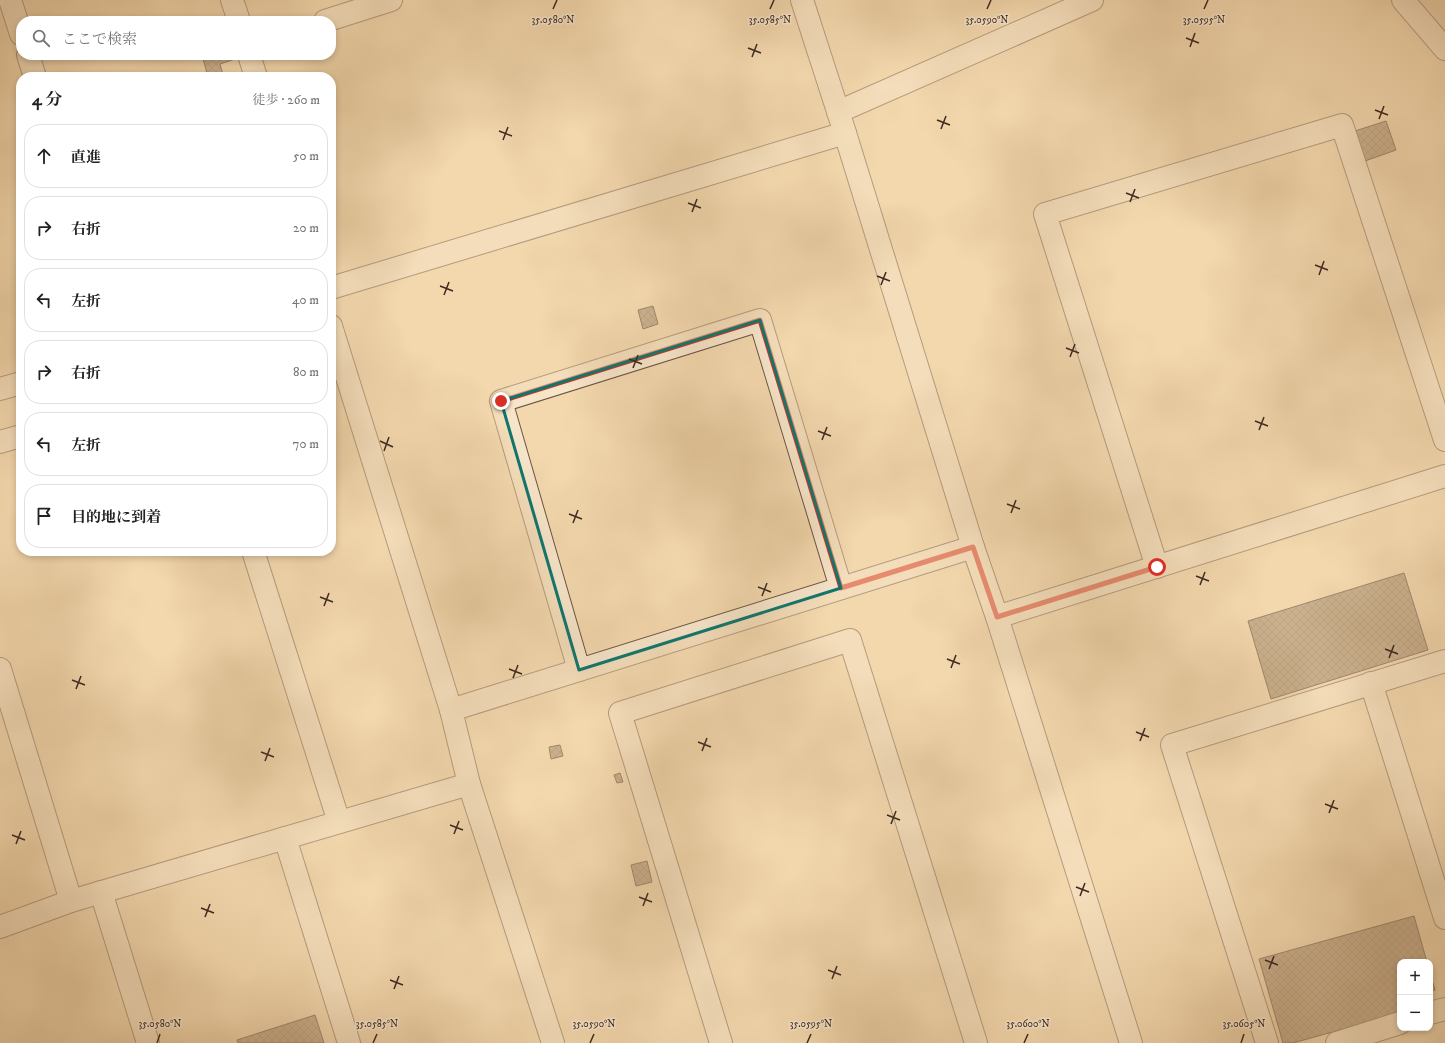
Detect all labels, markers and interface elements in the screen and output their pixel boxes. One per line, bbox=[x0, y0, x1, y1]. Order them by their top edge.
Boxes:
text: 35.0580°N bbox=[532, 14, 574, 26]
text: 35.0585°N bbox=[749, 14, 791, 26]
text: 35.0590°N bbox=[966, 14, 1008, 26]
text: 35.0595°N bbox=[1183, 14, 1225, 26]
search box bbox=[16, 16, 336, 60]
icon: search bbox=[30, 27, 52, 49]
text: ここで検索 bbox=[62, 30, 137, 49]
text: 4 分 bbox=[32, 89, 62, 111]
text: 徒歩 · 260 m bbox=[253, 92, 320, 108]
icon: ahead bbox=[33, 145, 55, 167]
text: 直進 bbox=[71, 148, 101, 167]
text: 50 m bbox=[293, 148, 319, 164]
icon: right bbox=[33, 217, 55, 239]
text: 右折 bbox=[71, 220, 101, 239]
text: 20 m bbox=[293, 220, 319, 236]
icon: left bbox=[33, 289, 55, 311]
text: 左折 bbox=[71, 292, 101, 311]
text: 40 m bbox=[292, 292, 319, 308]
icon: right bbox=[33, 361, 55, 383]
text: 右折 bbox=[71, 364, 101, 383]
text: 80 m bbox=[293, 364, 319, 380]
route end bbox=[492, 392, 510, 410]
icon: left bbox=[33, 433, 55, 455]
text: 左折 bbox=[71, 436, 101, 455]
text: 70 m bbox=[293, 436, 319, 452]
icon: arrive bbox=[33, 505, 55, 527]
text: 目的地に到着 bbox=[71, 508, 161, 527]
route start bbox=[1148, 558, 1166, 576]
map controls bbox=[1397, 959, 1433, 1031]
button: + bbox=[1397, 959, 1433, 995]
button: − bbox=[1397, 995, 1433, 1031]
text: 35.0580°N bbox=[139, 1018, 181, 1030]
text: 35.0585°N bbox=[356, 1018, 398, 1030]
text: 35.0590°N bbox=[573, 1018, 615, 1030]
text: 35.0595°N bbox=[790, 1018, 832, 1030]
text: 35.0600°N bbox=[1006, 1018, 1050, 1030]
text: 35.0605°N bbox=[1222, 1018, 1266, 1030]

